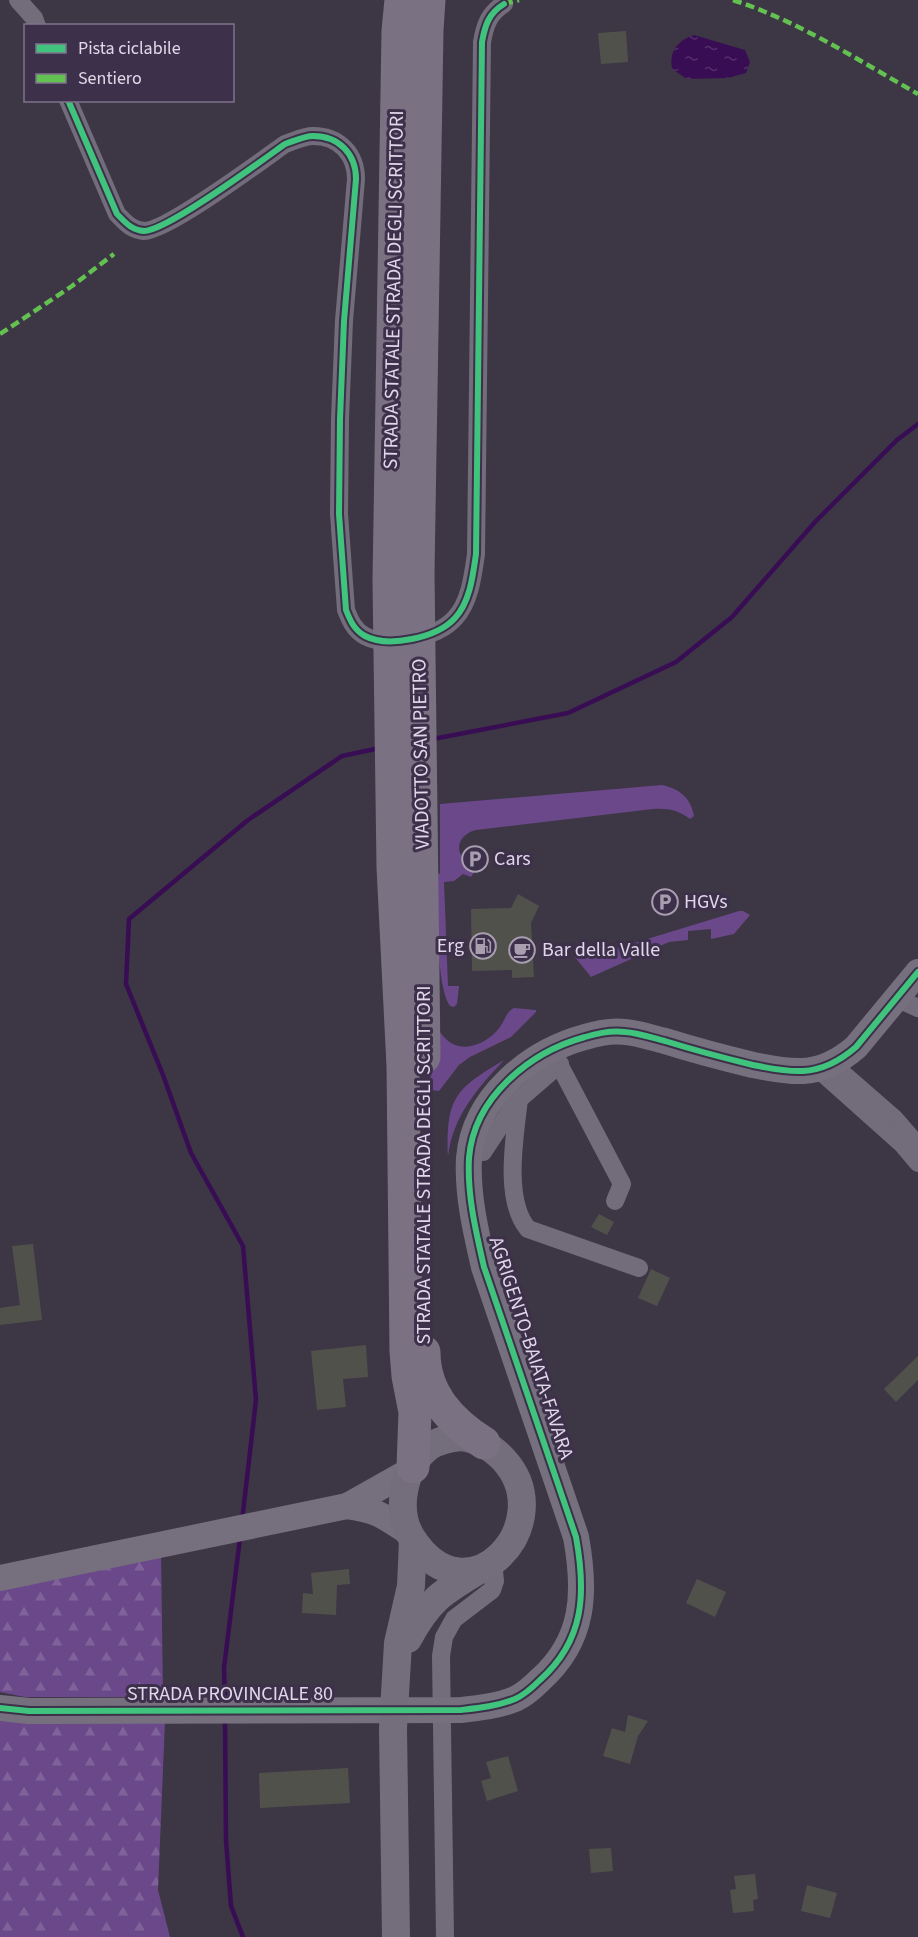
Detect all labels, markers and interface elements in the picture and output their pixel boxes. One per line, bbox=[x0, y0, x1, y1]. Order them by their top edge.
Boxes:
legend bbox=[24, 24, 234, 102]
text: Pista ciclabile bbox=[78, 36, 181, 61]
text: Sentiero bbox=[78, 66, 142, 91]
street label: STRADA STATALE STRADA DEGLI SCRITTORI bbox=[377, 110, 411, 470]
street label: VIADOTTO SAN PIETRO bbox=[405, 658, 437, 850]
parking icon: Cars bbox=[460, 844, 490, 874]
place label: Cars bbox=[494, 845, 531, 873]
parking icon: HGVs bbox=[650, 887, 680, 917]
place label: HGVs bbox=[684, 888, 728, 916]
fuel station icon: Erg bbox=[468, 931, 498, 961]
place label: Erg bbox=[437, 932, 464, 960]
cafe icon: Bar della Valle bbox=[507, 935, 537, 965]
place label: Bar della Valle bbox=[542, 936, 660, 964]
street label: STRADA STATALE STRADA DEGLI SCRITTORI bbox=[410, 985, 438, 1345]
street label: AGRIGENTO-BAIATA-FAVARA bbox=[482, 1233, 580, 1463]
street label: STRADA PROVINCIALE 80 bbox=[127, 1680, 333, 1708]

